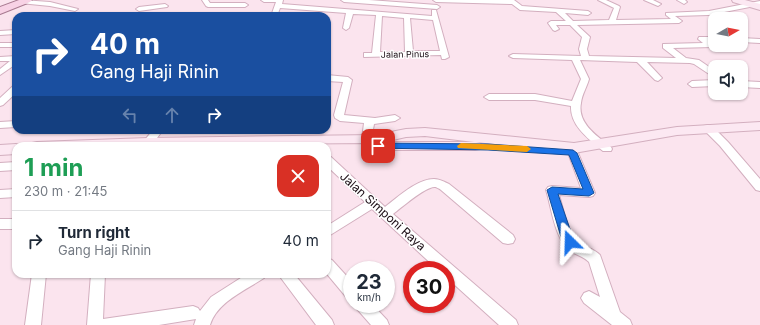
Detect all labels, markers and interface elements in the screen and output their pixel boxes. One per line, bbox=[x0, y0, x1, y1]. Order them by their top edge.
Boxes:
north arrow bbox=[708, 12, 748, 52]
map controls bbox=[708, 12, 748, 100]
text: 40 m bbox=[90, 27, 160, 61]
icon: right bbox=[24, 28, 76, 80]
street label: Jalan Pinus bbox=[381, 48, 430, 60]
button: sound bbox=[708, 60, 748, 100]
text: Gang Haji Rinin bbox=[90, 61, 219, 82]
icon: left bbox=[119, 104, 141, 126]
icon: ahead bbox=[161, 104, 183, 126]
icon: right bbox=[203, 104, 225, 126]
pin bbox=[361, 129, 395, 163]
icon: arrive bbox=[367, 135, 389, 157]
text: 1 min bbox=[24, 153, 83, 182]
button: close bbox=[277, 155, 319, 197]
street label: Jalan Simponi Raya bbox=[337, 168, 429, 254]
text: 230 m · 21:45 bbox=[24, 183, 108, 199]
position arrow bbox=[549, 221, 591, 263]
text: Turn right bbox=[58, 223, 130, 242]
icon: right bbox=[24, 230, 46, 252]
text: 40 m bbox=[282, 231, 319, 250]
text: Gang Haji Rinin bbox=[58, 242, 151, 258]
speed limit sign: 30 bbox=[403, 261, 455, 313]
text: 23 bbox=[356, 270, 382, 294]
text: km/h bbox=[357, 291, 381, 303]

